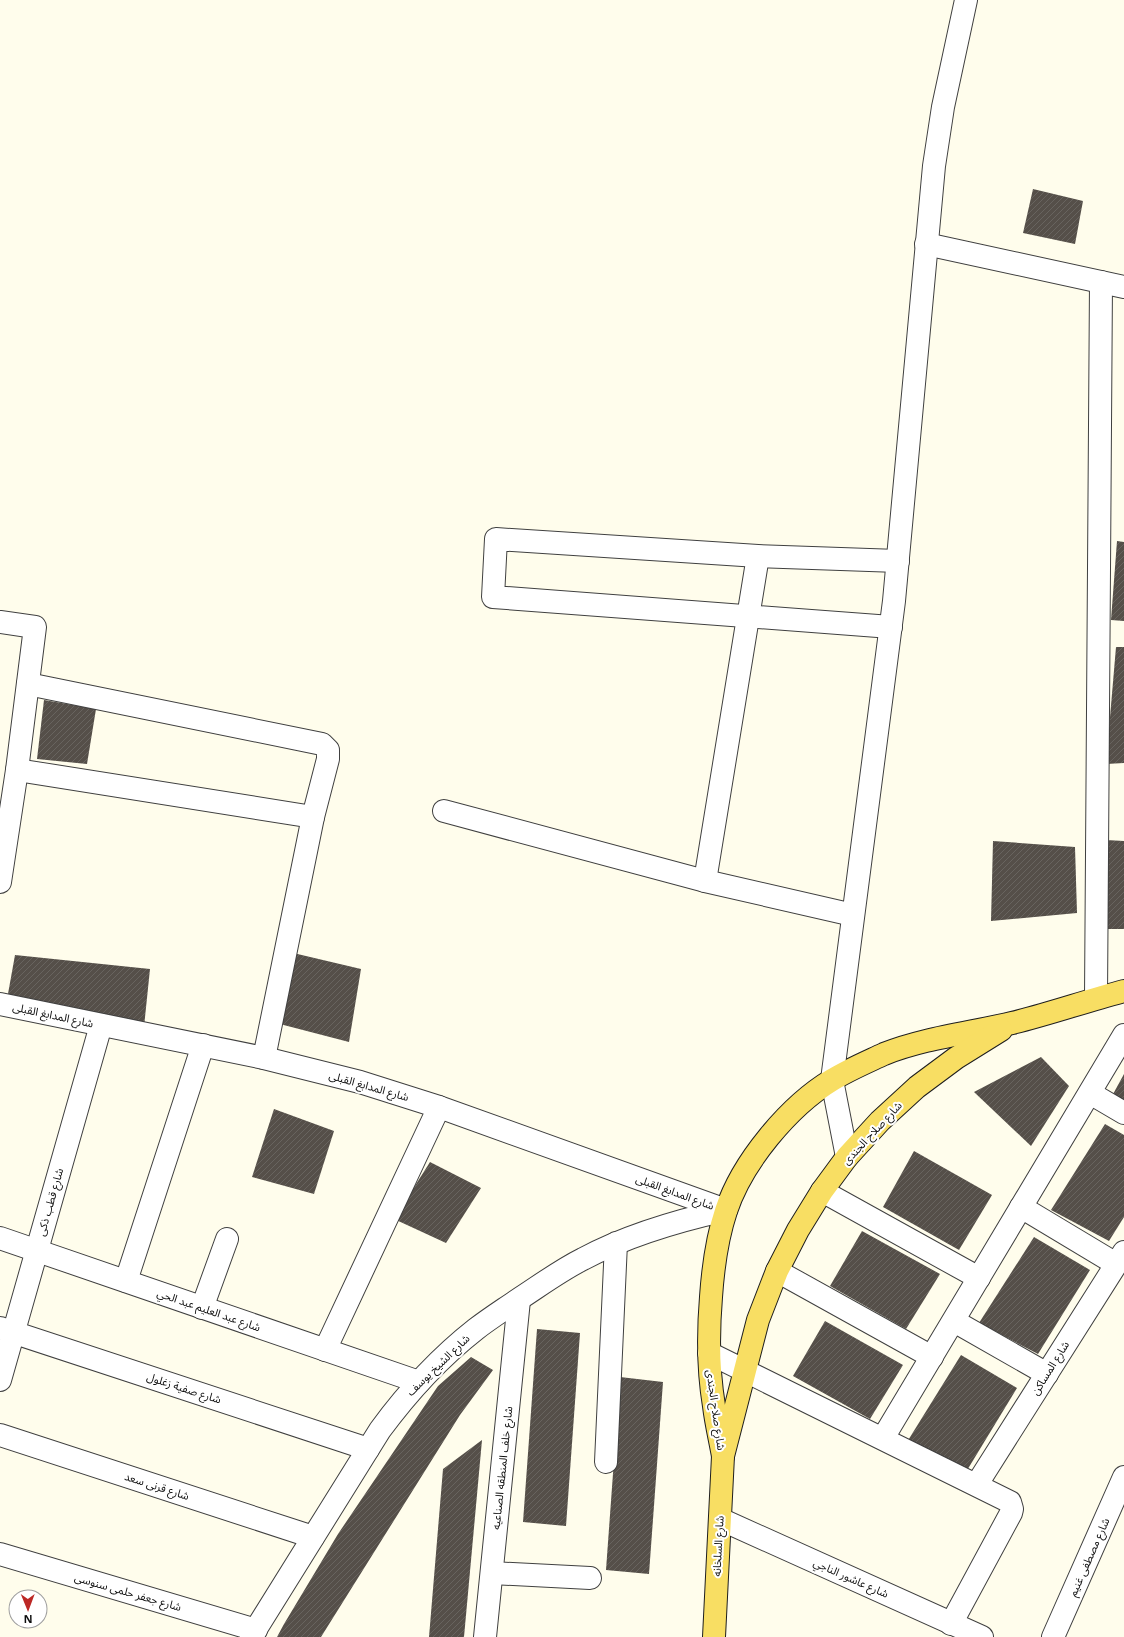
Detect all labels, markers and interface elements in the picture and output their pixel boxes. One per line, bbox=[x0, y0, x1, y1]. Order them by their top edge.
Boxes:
street label: شارع المدابغ القبلى bbox=[10, 996, 96, 1035]
street label: شارع المدابغ القبلى bbox=[326, 1064, 412, 1109]
street label: شارع صلاح الجندى bbox=[836, 1096, 909, 1171]
street label: شارع قطب ذكى bbox=[30, 1165, 71, 1239]
street label: شارع المدابغ القبلى bbox=[632, 1168, 718, 1217]
street label: شارع عبد العليم عبد الحي bbox=[154, 1282, 264, 1339]
street label: شارع الشيخ يوسف bbox=[401, 1328, 476, 1402]
street label: شارع المساكن bbox=[1024, 1336, 1077, 1400]
street label: شارع صفية زغلول bbox=[143, 1366, 225, 1411]
street label: شارع صلاح الجندى bbox=[698, 1368, 733, 1452]
street label: شارع خلف المنطقه الصناعيه bbox=[485, 1405, 520, 1531]
street label: شارع قرنى سعد bbox=[121, 1465, 193, 1508]
street label: شارع مصطفى غنيم bbox=[1062, 1514, 1117, 1600]
street label: شارع السلخانه bbox=[705, 1515, 732, 1577]
street label: شارع عاشور الناجي bbox=[809, 1552, 893, 1606]
street label: شارع جعفر حلمى سنوسى bbox=[72, 1566, 185, 1619]
north arrow bbox=[8, 1589, 48, 1629]
text: N bbox=[23, 1607, 33, 1630]

